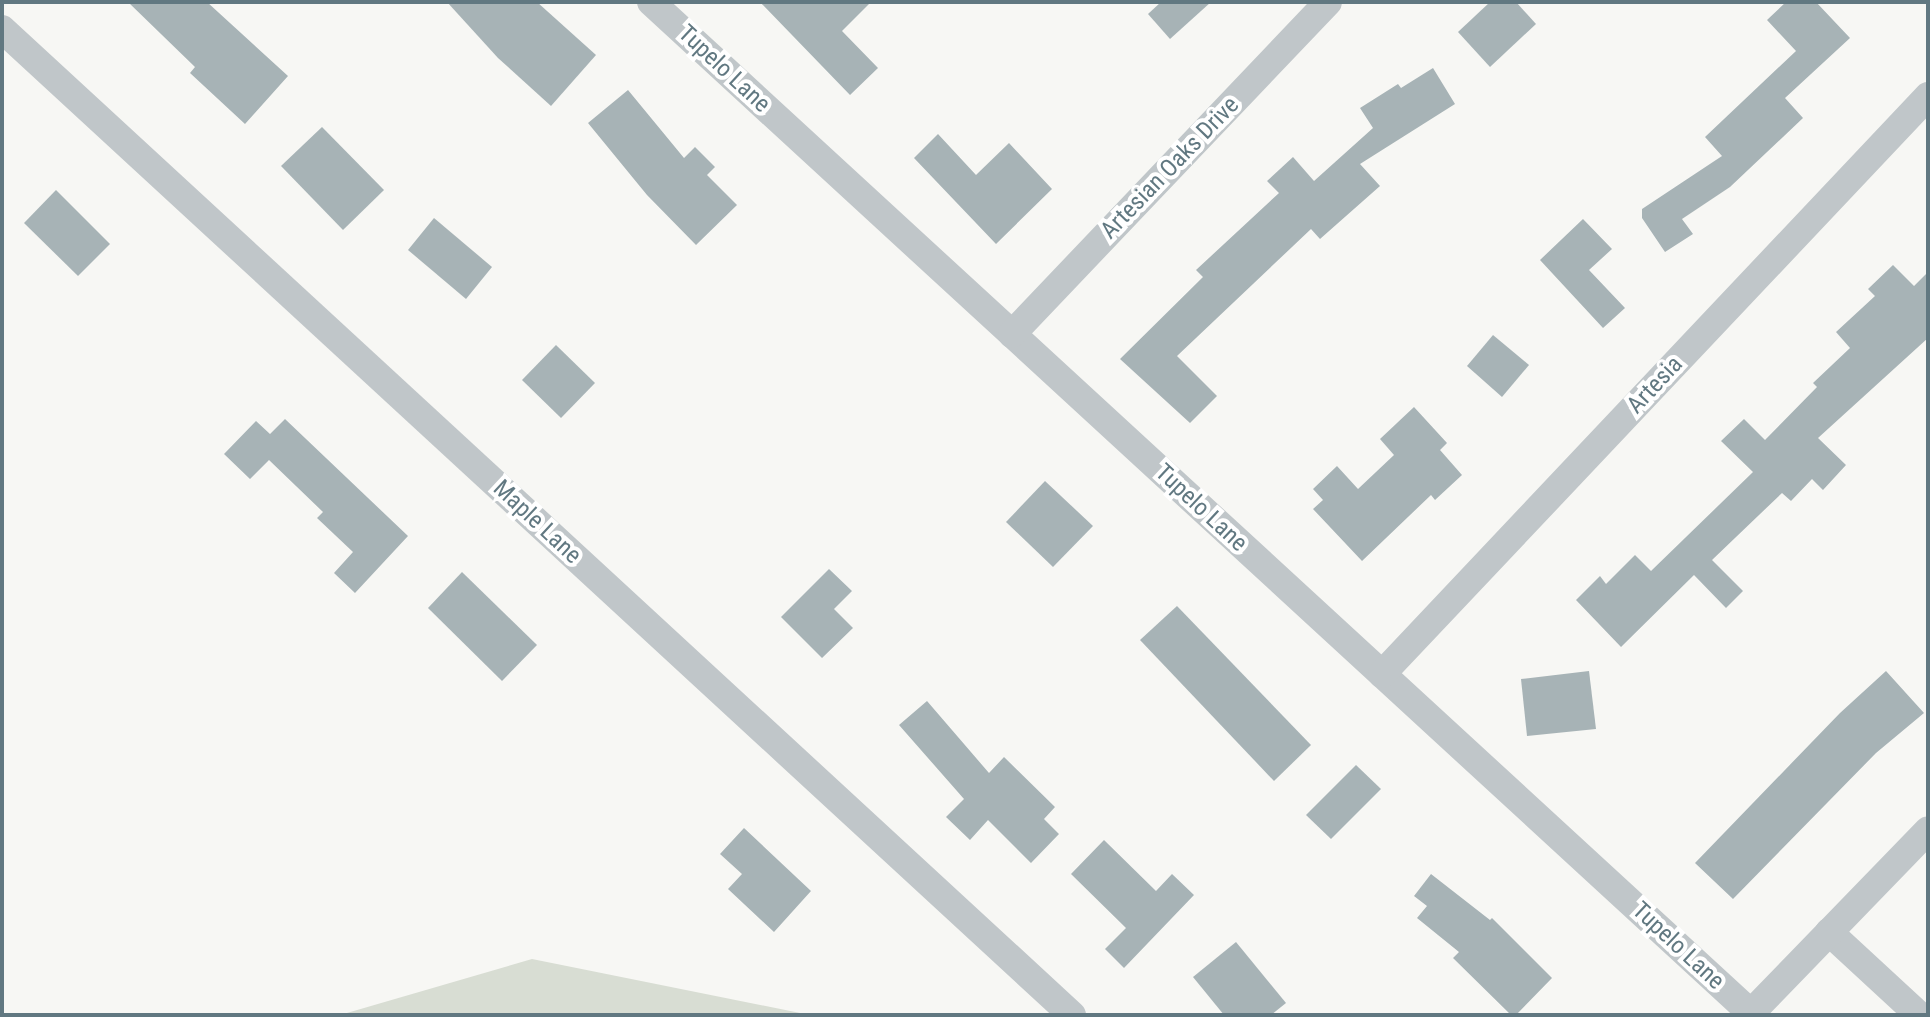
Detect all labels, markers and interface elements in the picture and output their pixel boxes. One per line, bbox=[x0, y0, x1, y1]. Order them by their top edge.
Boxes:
street label: Tupelo Lane bbox=[672, 19, 776, 119]
street label: Artesian Oaks Drive bbox=[1095, 91, 1245, 245]
street label: Artesia bbox=[1621, 350, 1689, 420]
street label: Tupelo Lane bbox=[1149, 458, 1253, 558]
street label: Maple Lane bbox=[487, 474, 587, 570]
street label: Tupelo Lane bbox=[1626, 896, 1730, 996]

